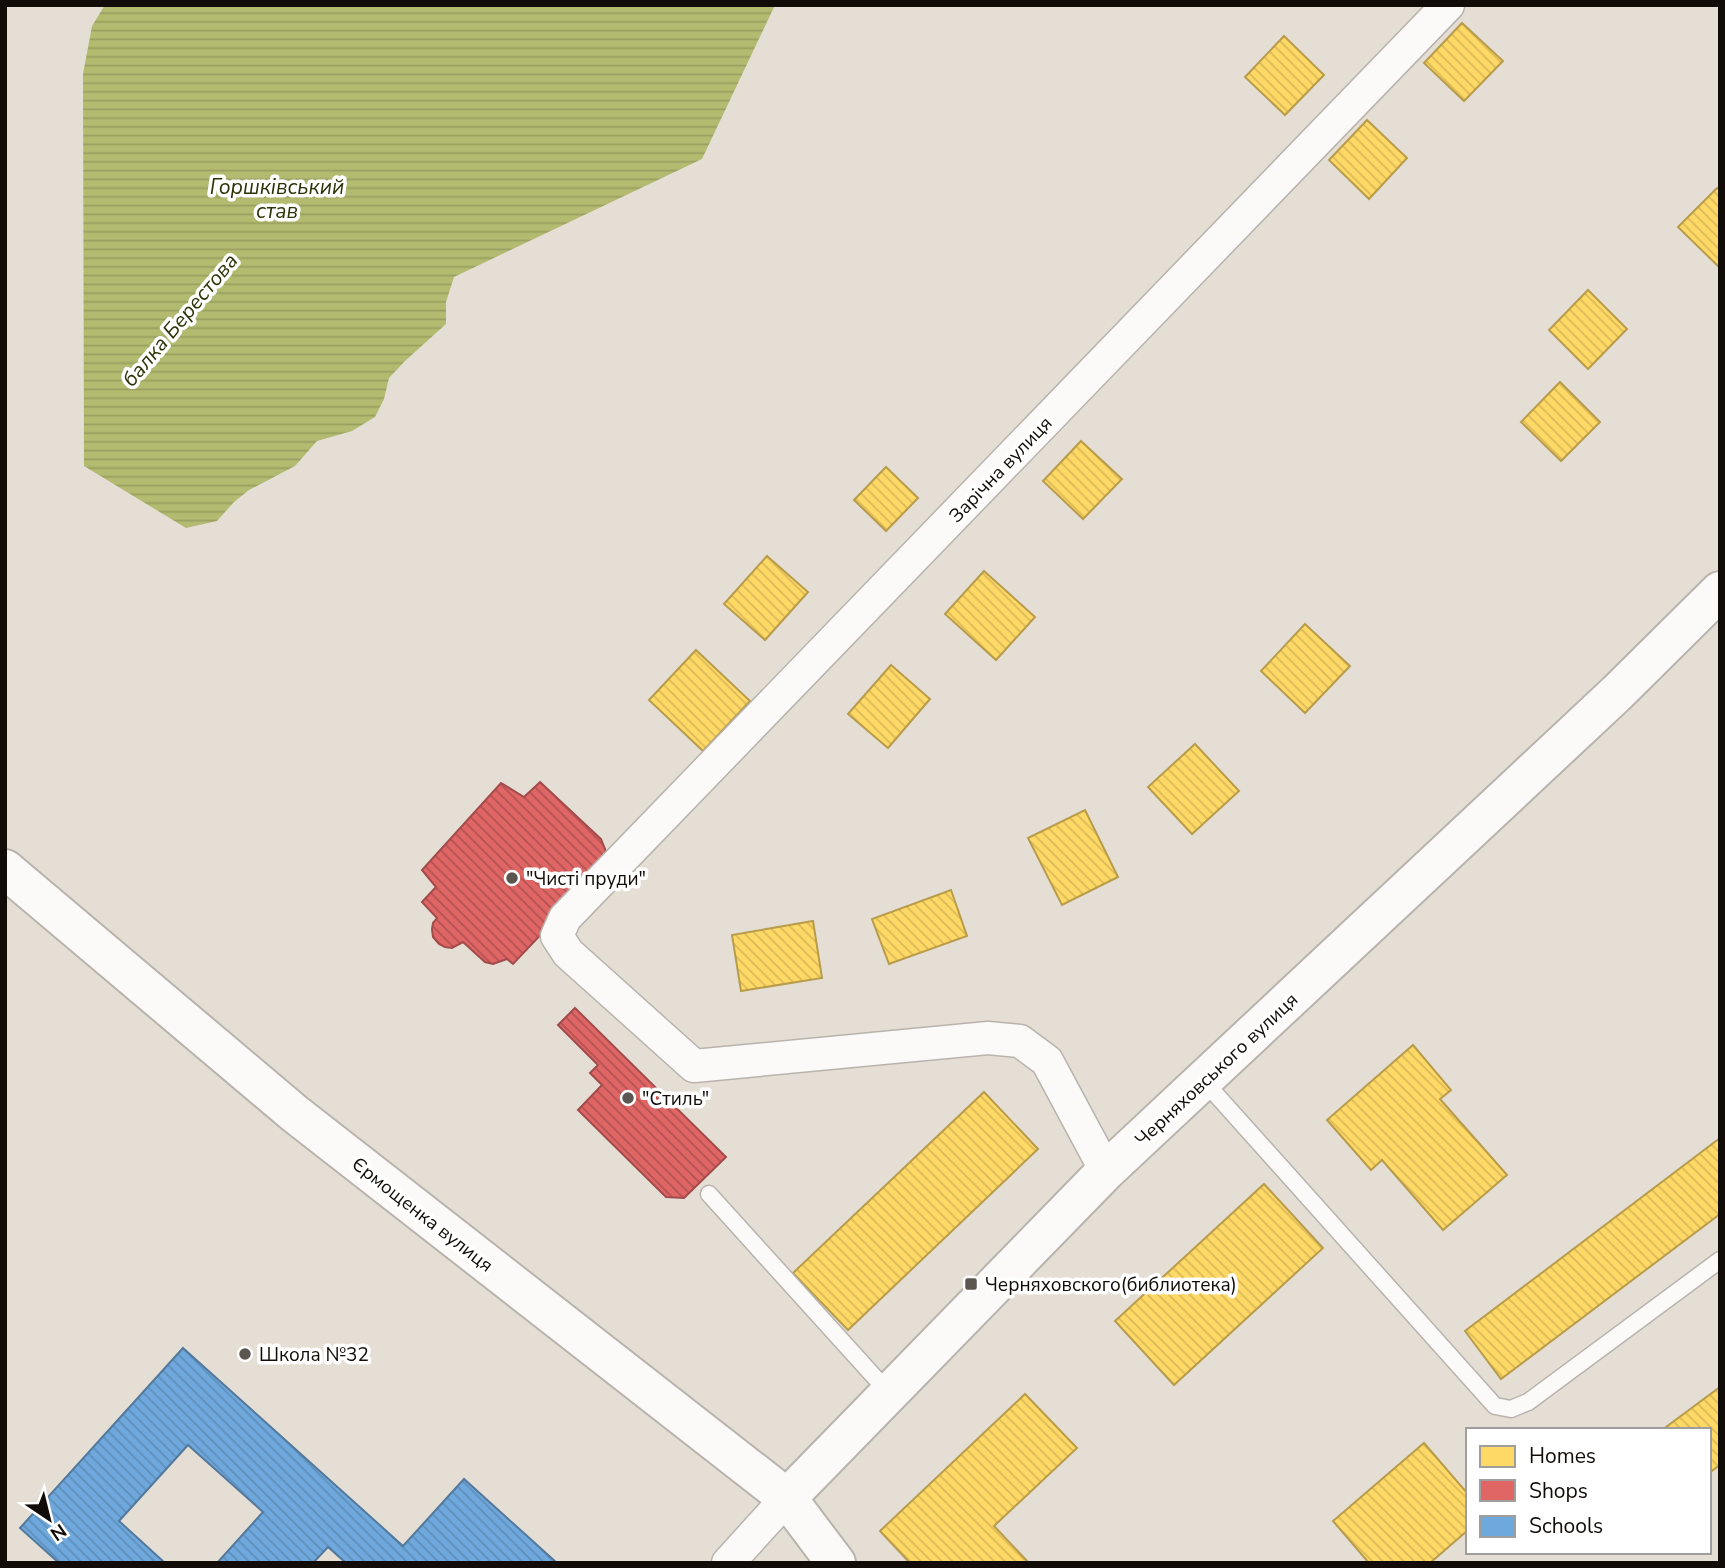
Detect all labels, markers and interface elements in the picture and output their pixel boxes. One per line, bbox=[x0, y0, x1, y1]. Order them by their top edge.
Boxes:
water label: Горшківський став bbox=[210, 173, 344, 225]
water label: балка Берестова bbox=[116, 247, 244, 393]
street label: Зарічна вулиця bbox=[943, 411, 1058, 529]
place label: "Чисті пруди" bbox=[526, 866, 646, 892]
marker: "Чисті пруди" bbox=[504, 870, 520, 886]
street label: Черняховського вулиця bbox=[1130, 987, 1304, 1152]
place label: "Стиль" bbox=[642, 1086, 709, 1112]
marker: "Стиль" bbox=[620, 1090, 636, 1106]
street label: Єрмощенка вулиця bbox=[346, 1151, 499, 1278]
place label: Черняховского(библиотека) bbox=[985, 1272, 1237, 1298]
marker: Черняховского(библиотека) bbox=[963, 1276, 979, 1292]
place label: Школа №32 bbox=[259, 1342, 369, 1368]
marker: Школа №32 bbox=[237, 1346, 253, 1362]
legend bbox=[1466, 1428, 1711, 1554]
text: Homes bbox=[1529, 1442, 1596, 1470]
text: Shops bbox=[1529, 1477, 1588, 1505]
north arrow bbox=[14, 1484, 84, 1554]
text: Schools bbox=[1529, 1512, 1603, 1540]
text: N bbox=[45, 1517, 71, 1547]

